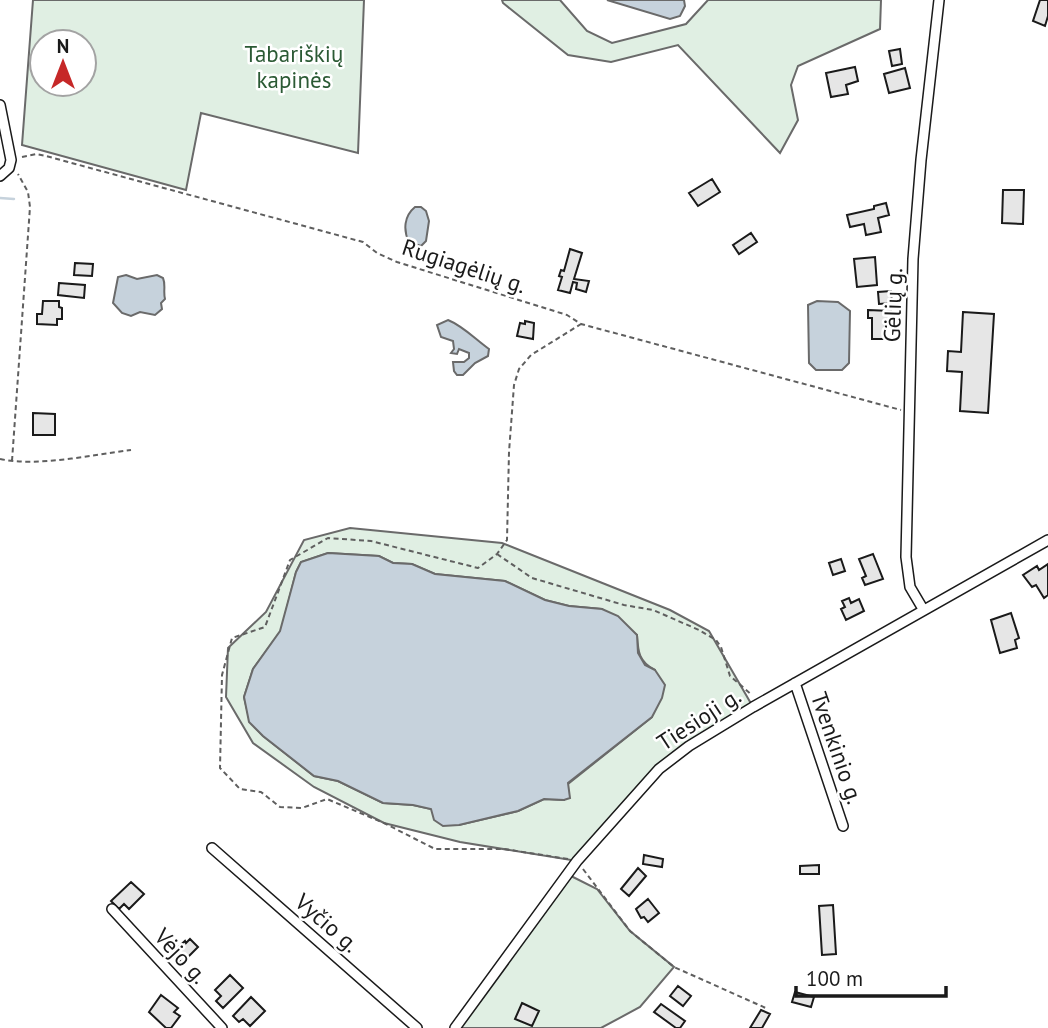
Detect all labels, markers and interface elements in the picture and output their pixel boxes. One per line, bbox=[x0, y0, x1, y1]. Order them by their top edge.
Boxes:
north arrow bbox=[28, 28, 98, 98]
text: N bbox=[57, 34, 69, 58]
park label: Tabariškių kapinės bbox=[245, 39, 343, 94]
street label: Rugiagėlių g. bbox=[399, 232, 530, 299]
street label: Gėlių g. bbox=[877, 267, 908, 343]
street label: Tiesioji g. bbox=[651, 681, 746, 756]
street label: Tvenkinio g. bbox=[805, 688, 870, 808]
street label: Vyčio g. bbox=[289, 886, 365, 958]
street label: Vėjo g. bbox=[148, 921, 214, 989]
scale bar bbox=[796, 954, 946, 998]
text: 100 m bbox=[806, 965, 863, 992]

